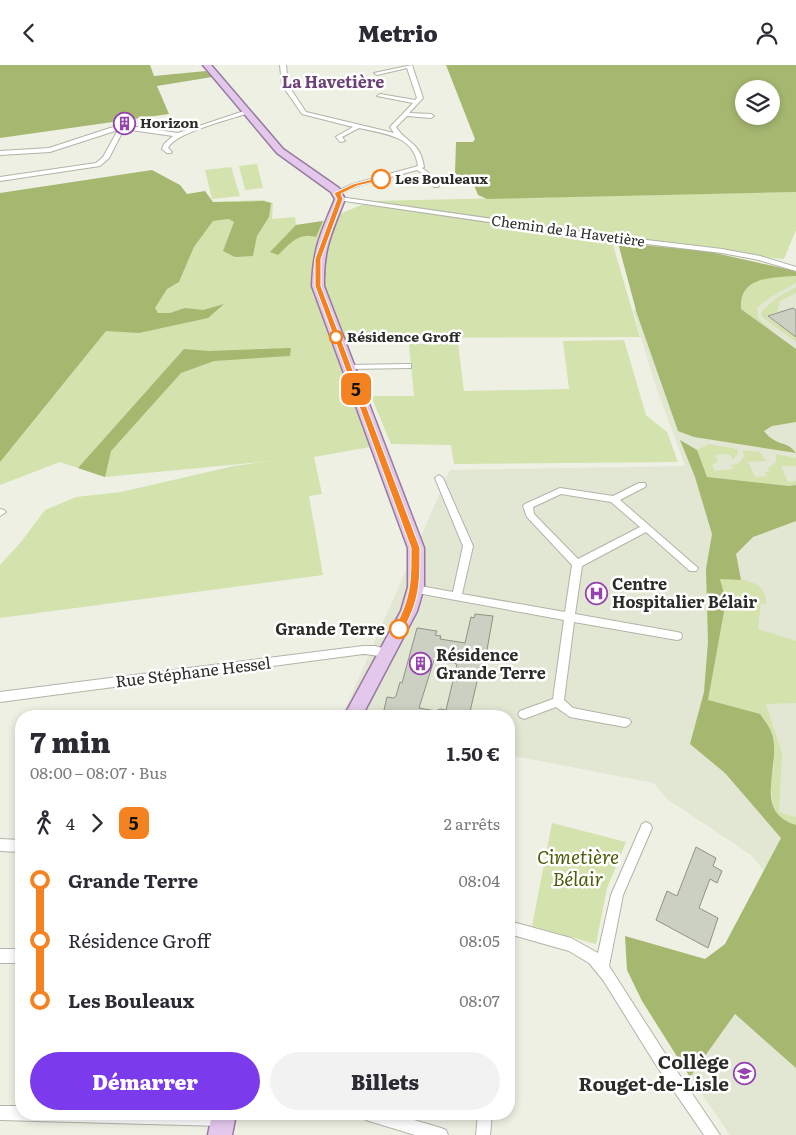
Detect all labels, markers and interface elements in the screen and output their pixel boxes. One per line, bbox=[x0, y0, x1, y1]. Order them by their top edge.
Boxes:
text: Metrio bbox=[358, 16, 438, 49]
icon: back bbox=[15, 19, 43, 47]
icon: person bbox=[753, 19, 781, 47]
district label: La Havetière bbox=[282, 69, 384, 93]
map controls bbox=[735, 80, 780, 125]
button: layers bbox=[735, 80, 780, 125]
building icon: Horizon bbox=[112, 111, 136, 135]
place label: Horizon bbox=[140, 112, 199, 132]
place label: Les Bouleaux bbox=[395, 168, 489, 188]
marker: Les Bouleaux bbox=[371, 169, 391, 189]
street label: Chemin de la Havetière bbox=[490, 209, 646, 251]
place label: Résidence Groff bbox=[347, 326, 462, 346]
marker: Résidence Groff bbox=[329, 330, 343, 344]
line badge: 5 bbox=[340, 373, 372, 405]
text: 5 bbox=[351, 375, 361, 402]
place label: Centre Hospitalier Bélair bbox=[612, 571, 758, 613]
hospital icon: Centre Hospitalier Bélair bbox=[584, 581, 608, 605]
place label: Grande Terre bbox=[275, 616, 385, 640]
marker: Grande Terre bbox=[389, 619, 409, 639]
place label: Résidence Grande Terre bbox=[436, 642, 546, 684]
street label: Rue Stéphane Hessel bbox=[114, 650, 272, 692]
building icon: Résidence Grande Terre bbox=[408, 652, 432, 676]
text: 7 min bbox=[30, 720, 111, 762]
text: 1.50 € bbox=[447, 739, 500, 767]
text: 08:00 – 08:07 · Bus bbox=[30, 760, 167, 784]
icon: walk bbox=[30, 809, 58, 837]
icon: forward bbox=[83, 809, 111, 837]
text: 5 bbox=[129, 809, 139, 836]
text: 4 bbox=[66, 811, 75, 835]
text: 2 arrêts bbox=[444, 811, 500, 835]
park label: Cimetière Bélair bbox=[537, 842, 619, 892]
text: Grande Terre bbox=[68, 866, 198, 894]
text: 08:04 bbox=[459, 868, 500, 892]
text: Résidence Groff bbox=[68, 926, 210, 954]
text: 08:05 bbox=[459, 928, 500, 952]
text: Les Bouleaux bbox=[68, 986, 194, 1014]
text: 08:07 bbox=[459, 988, 500, 1012]
place label: Collège Rouget-de-Lisle bbox=[579, 1047, 729, 1097]
button: Démarrer bbox=[30, 1052, 260, 1110]
button: Billets bbox=[270, 1052, 500, 1110]
school or university icon: Collège Rouget-de-Lisle bbox=[733, 1061, 757, 1085]

